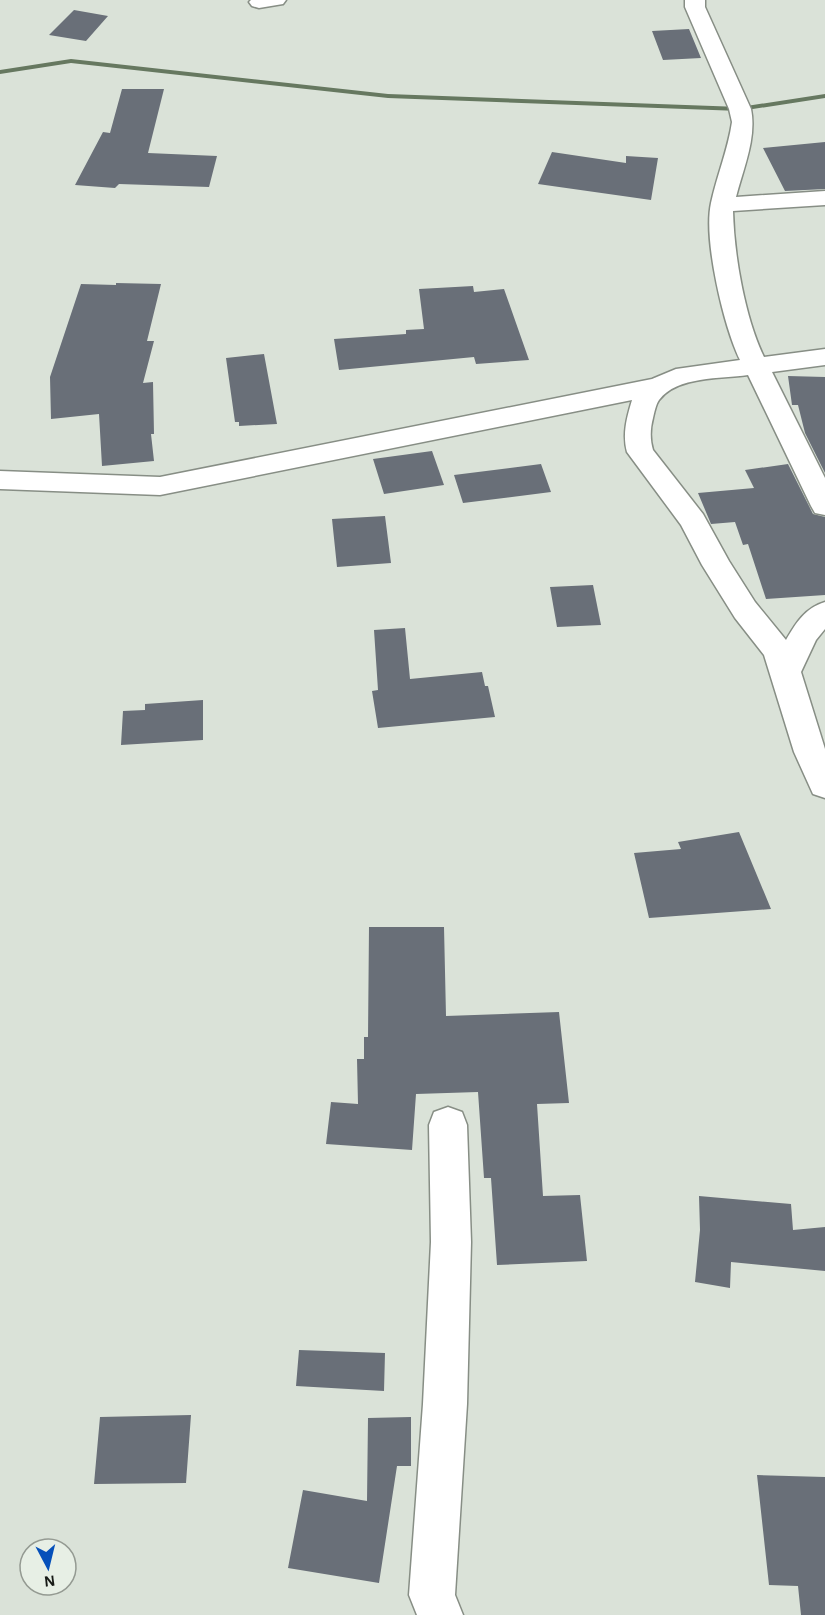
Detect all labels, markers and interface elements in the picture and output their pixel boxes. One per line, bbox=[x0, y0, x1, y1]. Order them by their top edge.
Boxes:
north arrow bbox=[18, 1537, 78, 1597]
text: N bbox=[43, 1572, 56, 1590]

